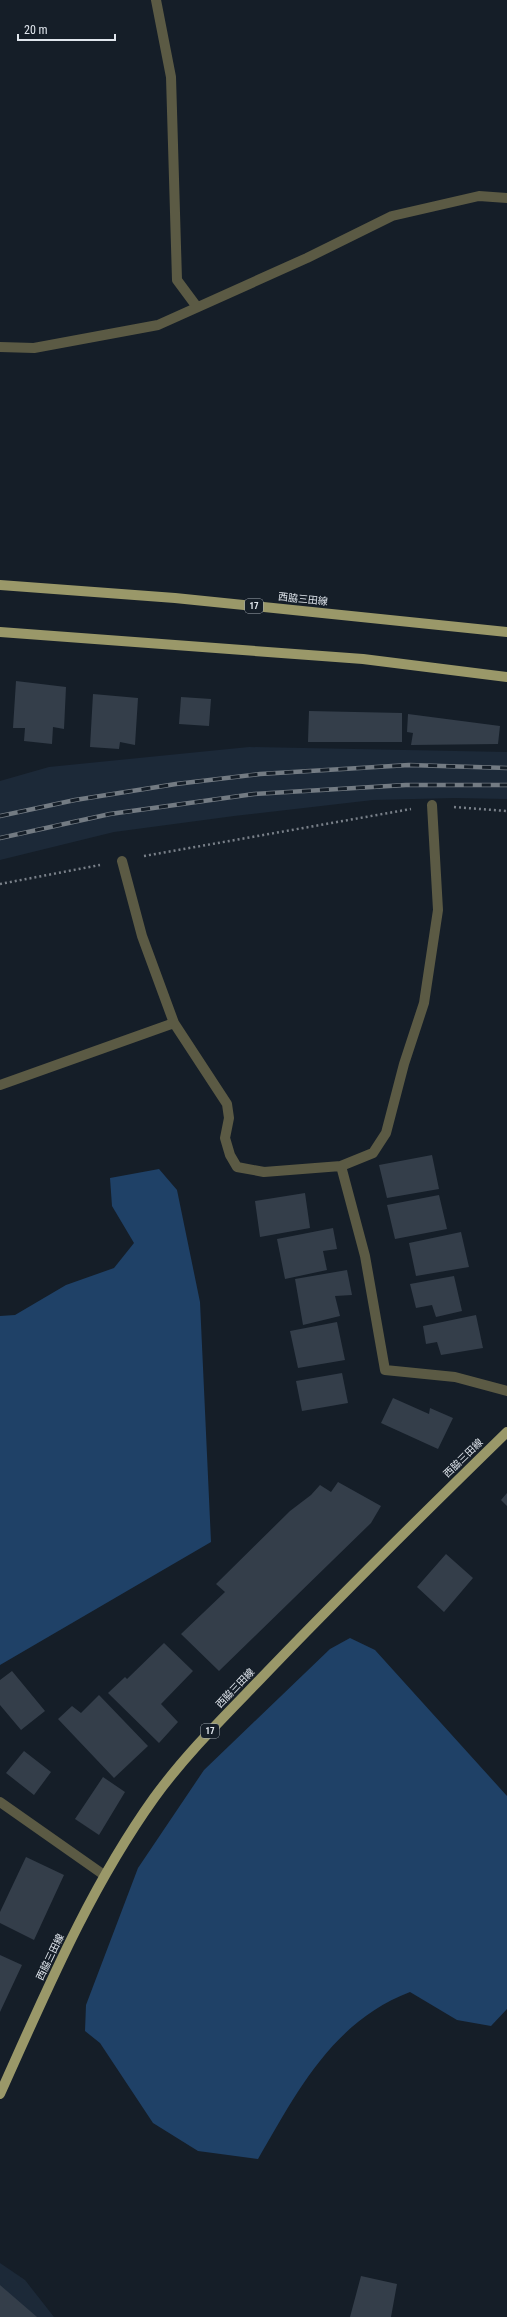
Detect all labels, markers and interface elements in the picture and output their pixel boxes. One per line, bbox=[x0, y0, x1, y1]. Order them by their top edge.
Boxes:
scale bar bbox=[18, 16, 115, 42]
text: 20 m bbox=[24, 23, 48, 37]
street label: 西脇三田線 bbox=[278, 591, 328, 607]
road number: 17 bbox=[245, 599, 263, 613]
street label: 西脇三田線 bbox=[441, 1437, 485, 1479]
street label: 西脇三田線 bbox=[214, 1666, 256, 1710]
road number: 17 bbox=[201, 1724, 219, 1738]
street label: 西脇三田線 bbox=[34, 1932, 66, 1982]

